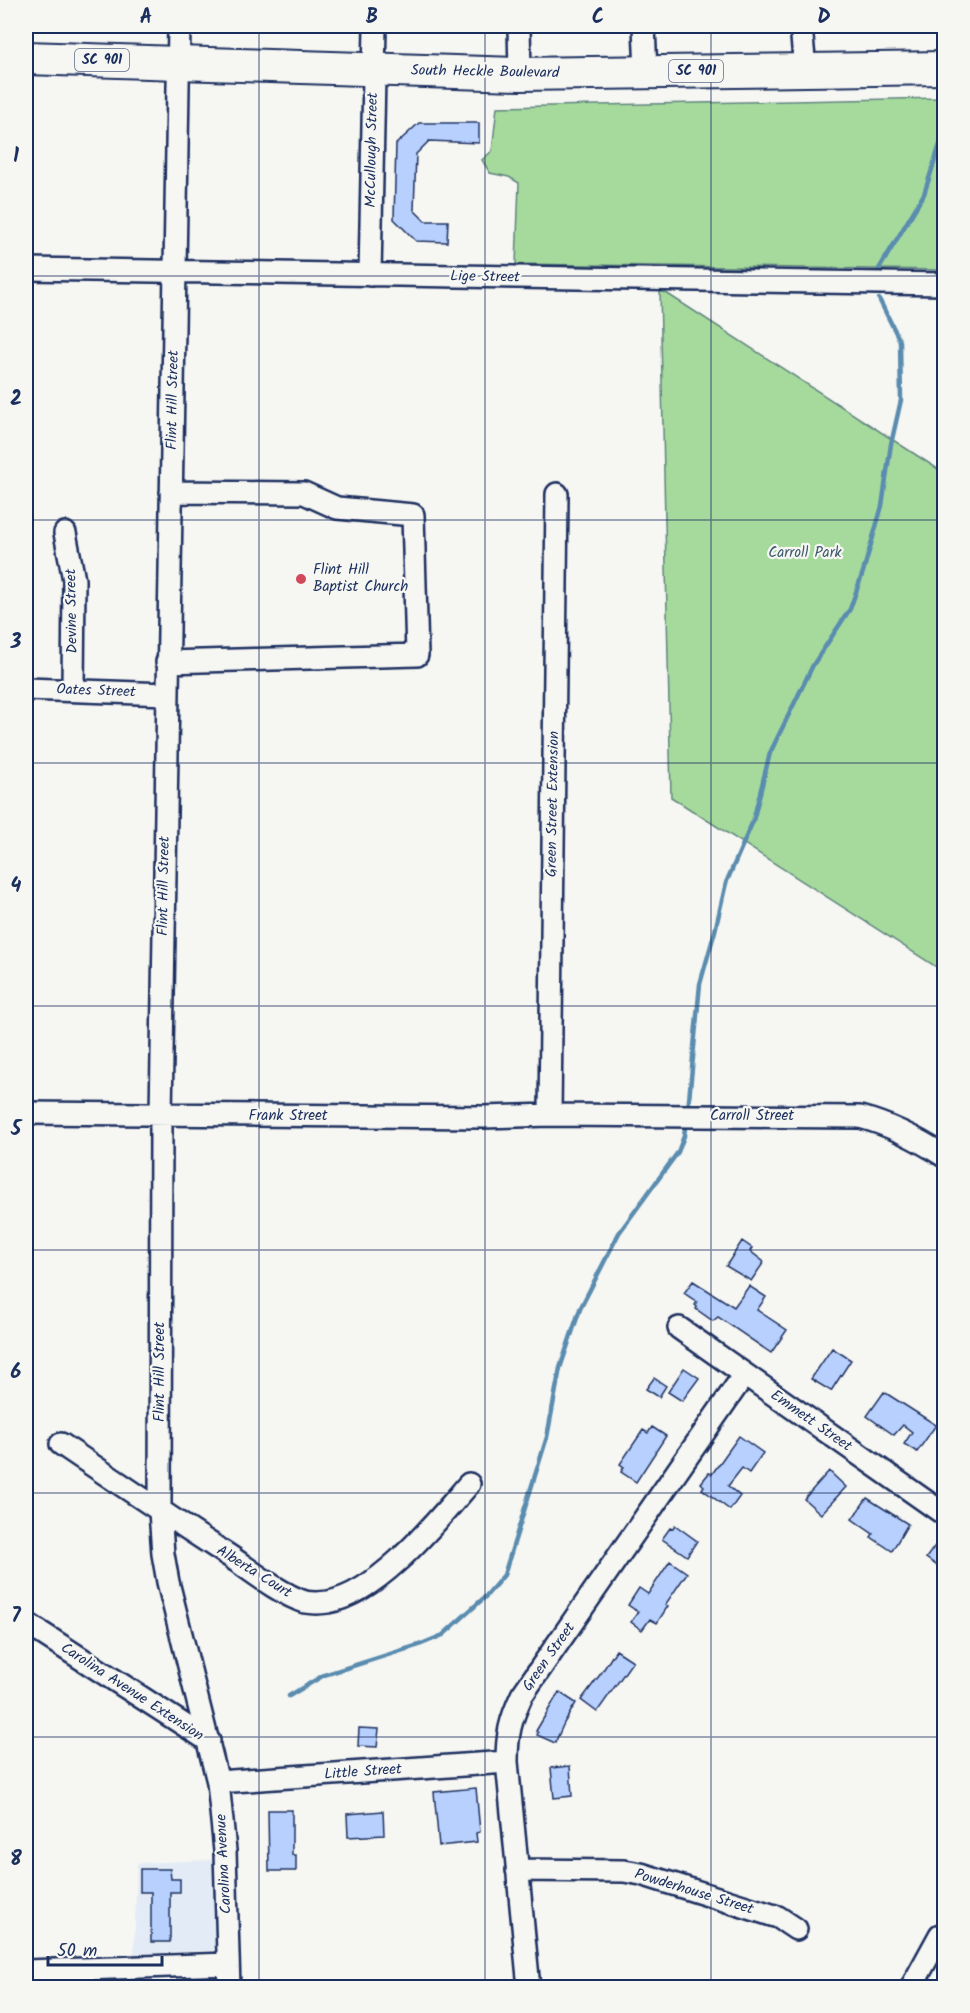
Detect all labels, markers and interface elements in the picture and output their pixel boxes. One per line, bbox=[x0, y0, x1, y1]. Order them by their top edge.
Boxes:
text: A bbox=[140, 2, 152, 34]
text: B bbox=[366, 2, 378, 34]
text: C bbox=[592, 2, 604, 34]
text: D bbox=[817, 2, 831, 34]
road number: SC 901 bbox=[75, 49, 129, 71]
street label: South Heckle Boulevard bbox=[411, 59, 560, 85]
road number: SC 901 bbox=[669, 60, 723, 82]
street label: McCullough Street bbox=[359, 92, 385, 208]
text: 1 bbox=[13, 141, 19, 173]
street label: Lige Street bbox=[450, 264, 520, 290]
street label: Flint Hill Street bbox=[160, 350, 186, 450]
text: 2 bbox=[10, 384, 22, 416]
park label: Carroll Park bbox=[768, 541, 843, 565]
place label: Flint Hill Baptist Church bbox=[313, 558, 408, 599]
street label: Devine Street bbox=[59, 568, 85, 654]
marker: Flint Hill Baptist Church bbox=[294, 572, 308, 586]
text: 3 bbox=[10, 627, 22, 659]
street label: Oates Street bbox=[56, 678, 136, 704]
street label: Green Street Extension bbox=[540, 731, 566, 877]
street label: Flint Hill Street bbox=[151, 836, 177, 936]
text: 4 bbox=[11, 871, 22, 903]
street label: Frank Street bbox=[249, 1104, 328, 1128]
street label: Carroll Street bbox=[710, 1104, 794, 1128]
text: 5 bbox=[10, 1114, 23, 1146]
street label: Flint Hill Street bbox=[148, 1322, 172, 1422]
text: 6 bbox=[11, 1357, 22, 1389]
street label: Emmett Street bbox=[765, 1384, 857, 1458]
street label: Alberta Court bbox=[212, 1539, 297, 1605]
text: 7 bbox=[11, 1601, 21, 1633]
street label: Green Street bbox=[516, 1617, 582, 1697]
street label: Carolina Avenue Extension bbox=[56, 1637, 208, 1747]
street label: Little Street bbox=[323, 1757, 403, 1787]
street label: Carolina Avenue bbox=[209, 1813, 239, 1915]
text: 8 bbox=[10, 1844, 22, 1876]
street label: Powderhouse Street bbox=[631, 1862, 757, 1922]
scale bar bbox=[48, 1929, 162, 1967]
text: 50 m bbox=[57, 1937, 97, 1966]

